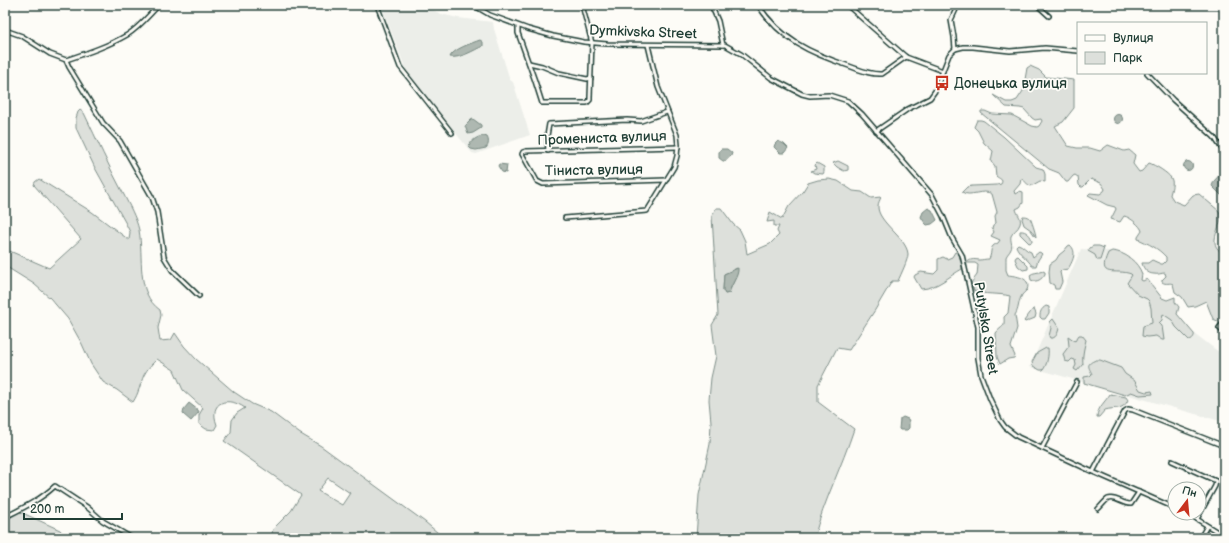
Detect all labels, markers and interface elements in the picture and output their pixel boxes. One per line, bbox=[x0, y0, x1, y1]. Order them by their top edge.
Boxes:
street label: Dymkivska Street bbox=[589, 22, 698, 42]
legend bbox=[1077, 22, 1207, 74]
text: Вулиця bbox=[1113, 31, 1154, 46]
text: Парк bbox=[1113, 51, 1143, 66]
bus stop icon: Донецька вулиця bbox=[933, 74, 951, 92]
place label: Донецька вулиця bbox=[954, 75, 1067, 92]
street label: Промениста вулиця bbox=[537, 127, 667, 149]
street label: Тіниста вулиця bbox=[545, 161, 643, 179]
street label: Putylska Street bbox=[970, 280, 1002, 376]
north arrow bbox=[1167, 481, 1207, 521]
text: Пн bbox=[1181, 484, 1198, 500]
scale bar bbox=[24, 495, 122, 521]
text: 200 m bbox=[30, 502, 64, 517]

